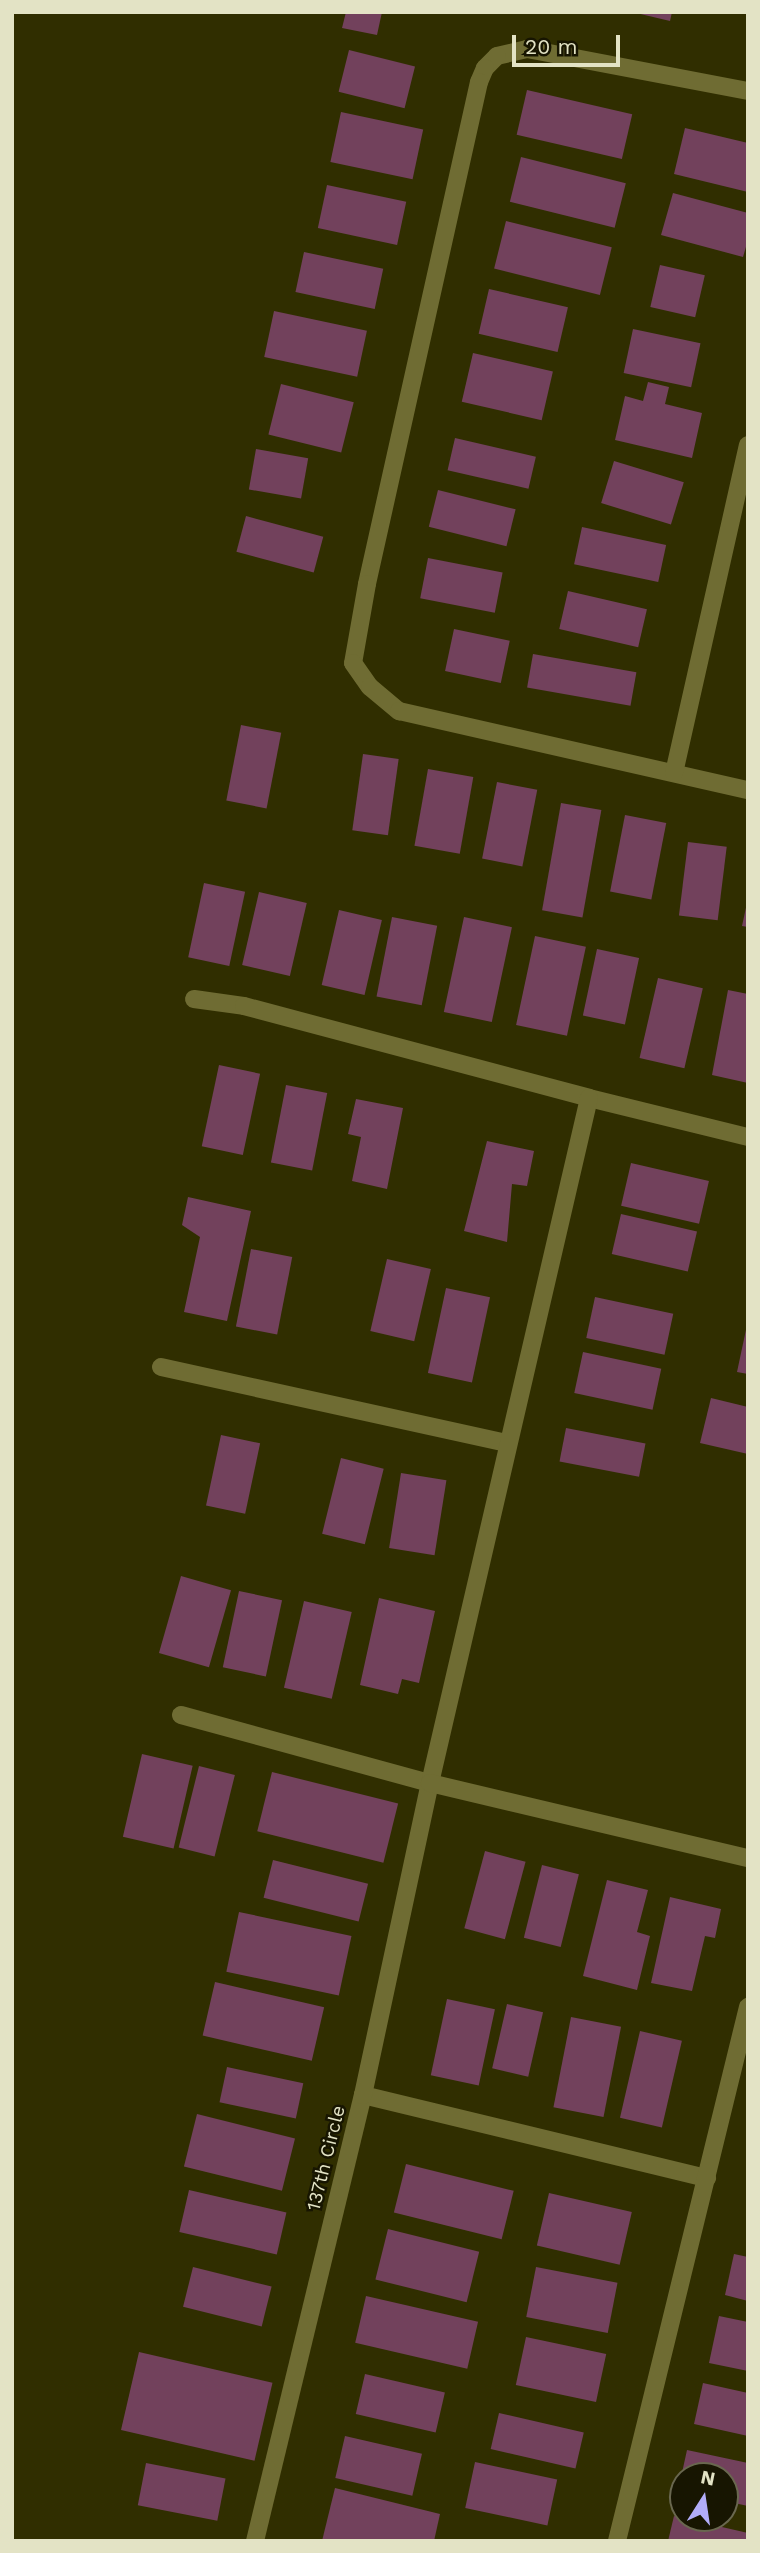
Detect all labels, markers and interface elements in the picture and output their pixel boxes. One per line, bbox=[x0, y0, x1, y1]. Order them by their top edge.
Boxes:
scale bar bbox=[515, 21, 624, 65]
text: 20 m bbox=[525, 34, 577, 59]
street label: 137th Circle bbox=[302, 2103, 350, 2213]
north arrow bbox=[669, 2462, 739, 2532]
text: N bbox=[699, 2465, 717, 2491]

